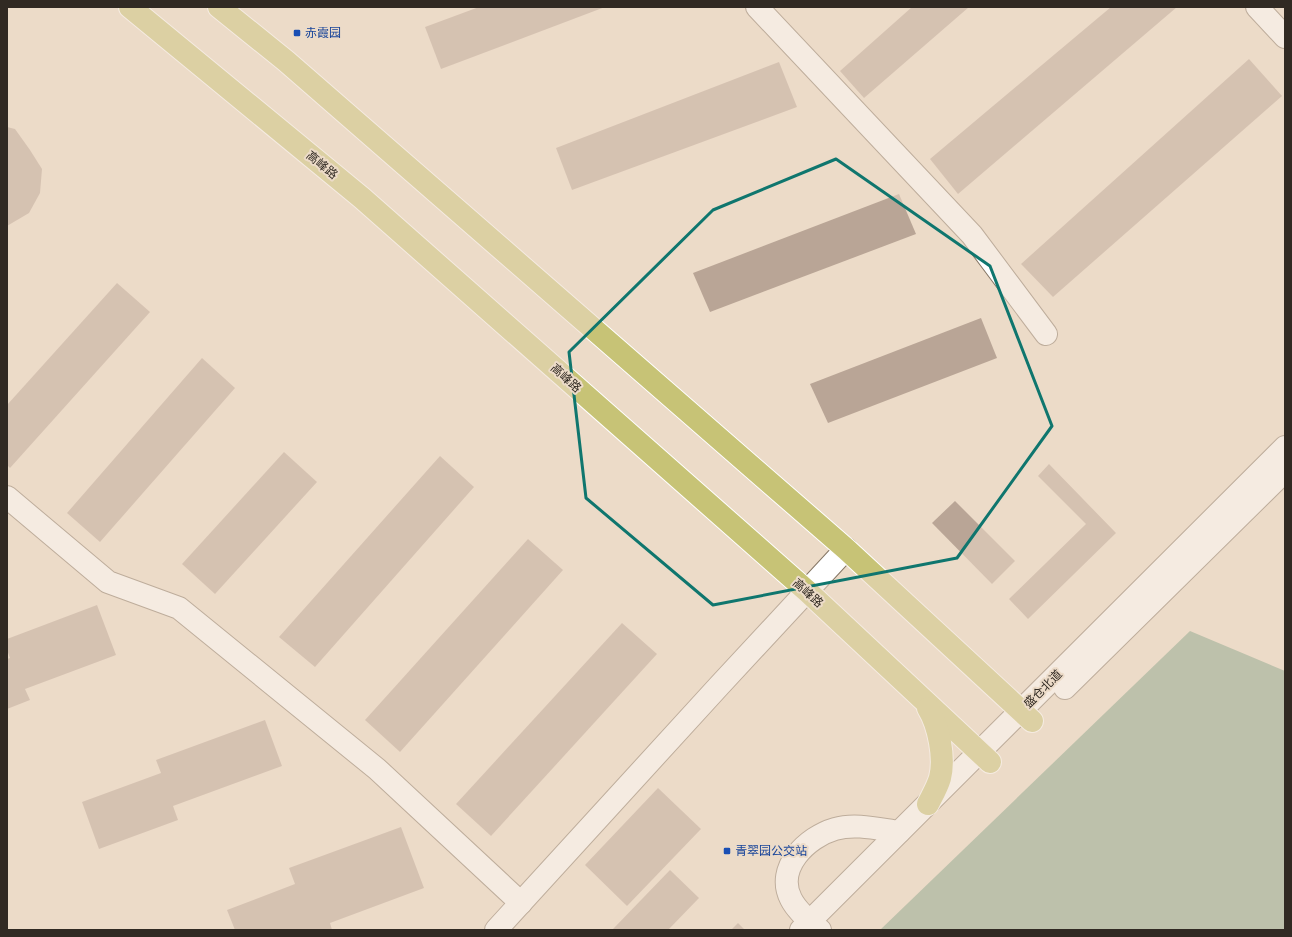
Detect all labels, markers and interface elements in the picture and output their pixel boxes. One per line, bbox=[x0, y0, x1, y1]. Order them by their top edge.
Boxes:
place label: 赤霞园 bbox=[305, 24, 341, 41]
marker: 赤霞园 bbox=[292, 28, 302, 38]
street label: 高峰路 bbox=[303, 147, 342, 183]
street label: 高峰路 bbox=[547, 359, 585, 396]
street label: 高峰路 bbox=[789, 574, 827, 611]
street label: 盛仓北道 bbox=[1020, 666, 1066, 712]
place label: 青翠园公交站 bbox=[735, 842, 807, 859]
marker: 青翠园公交站 bbox=[722, 846, 732, 856]

